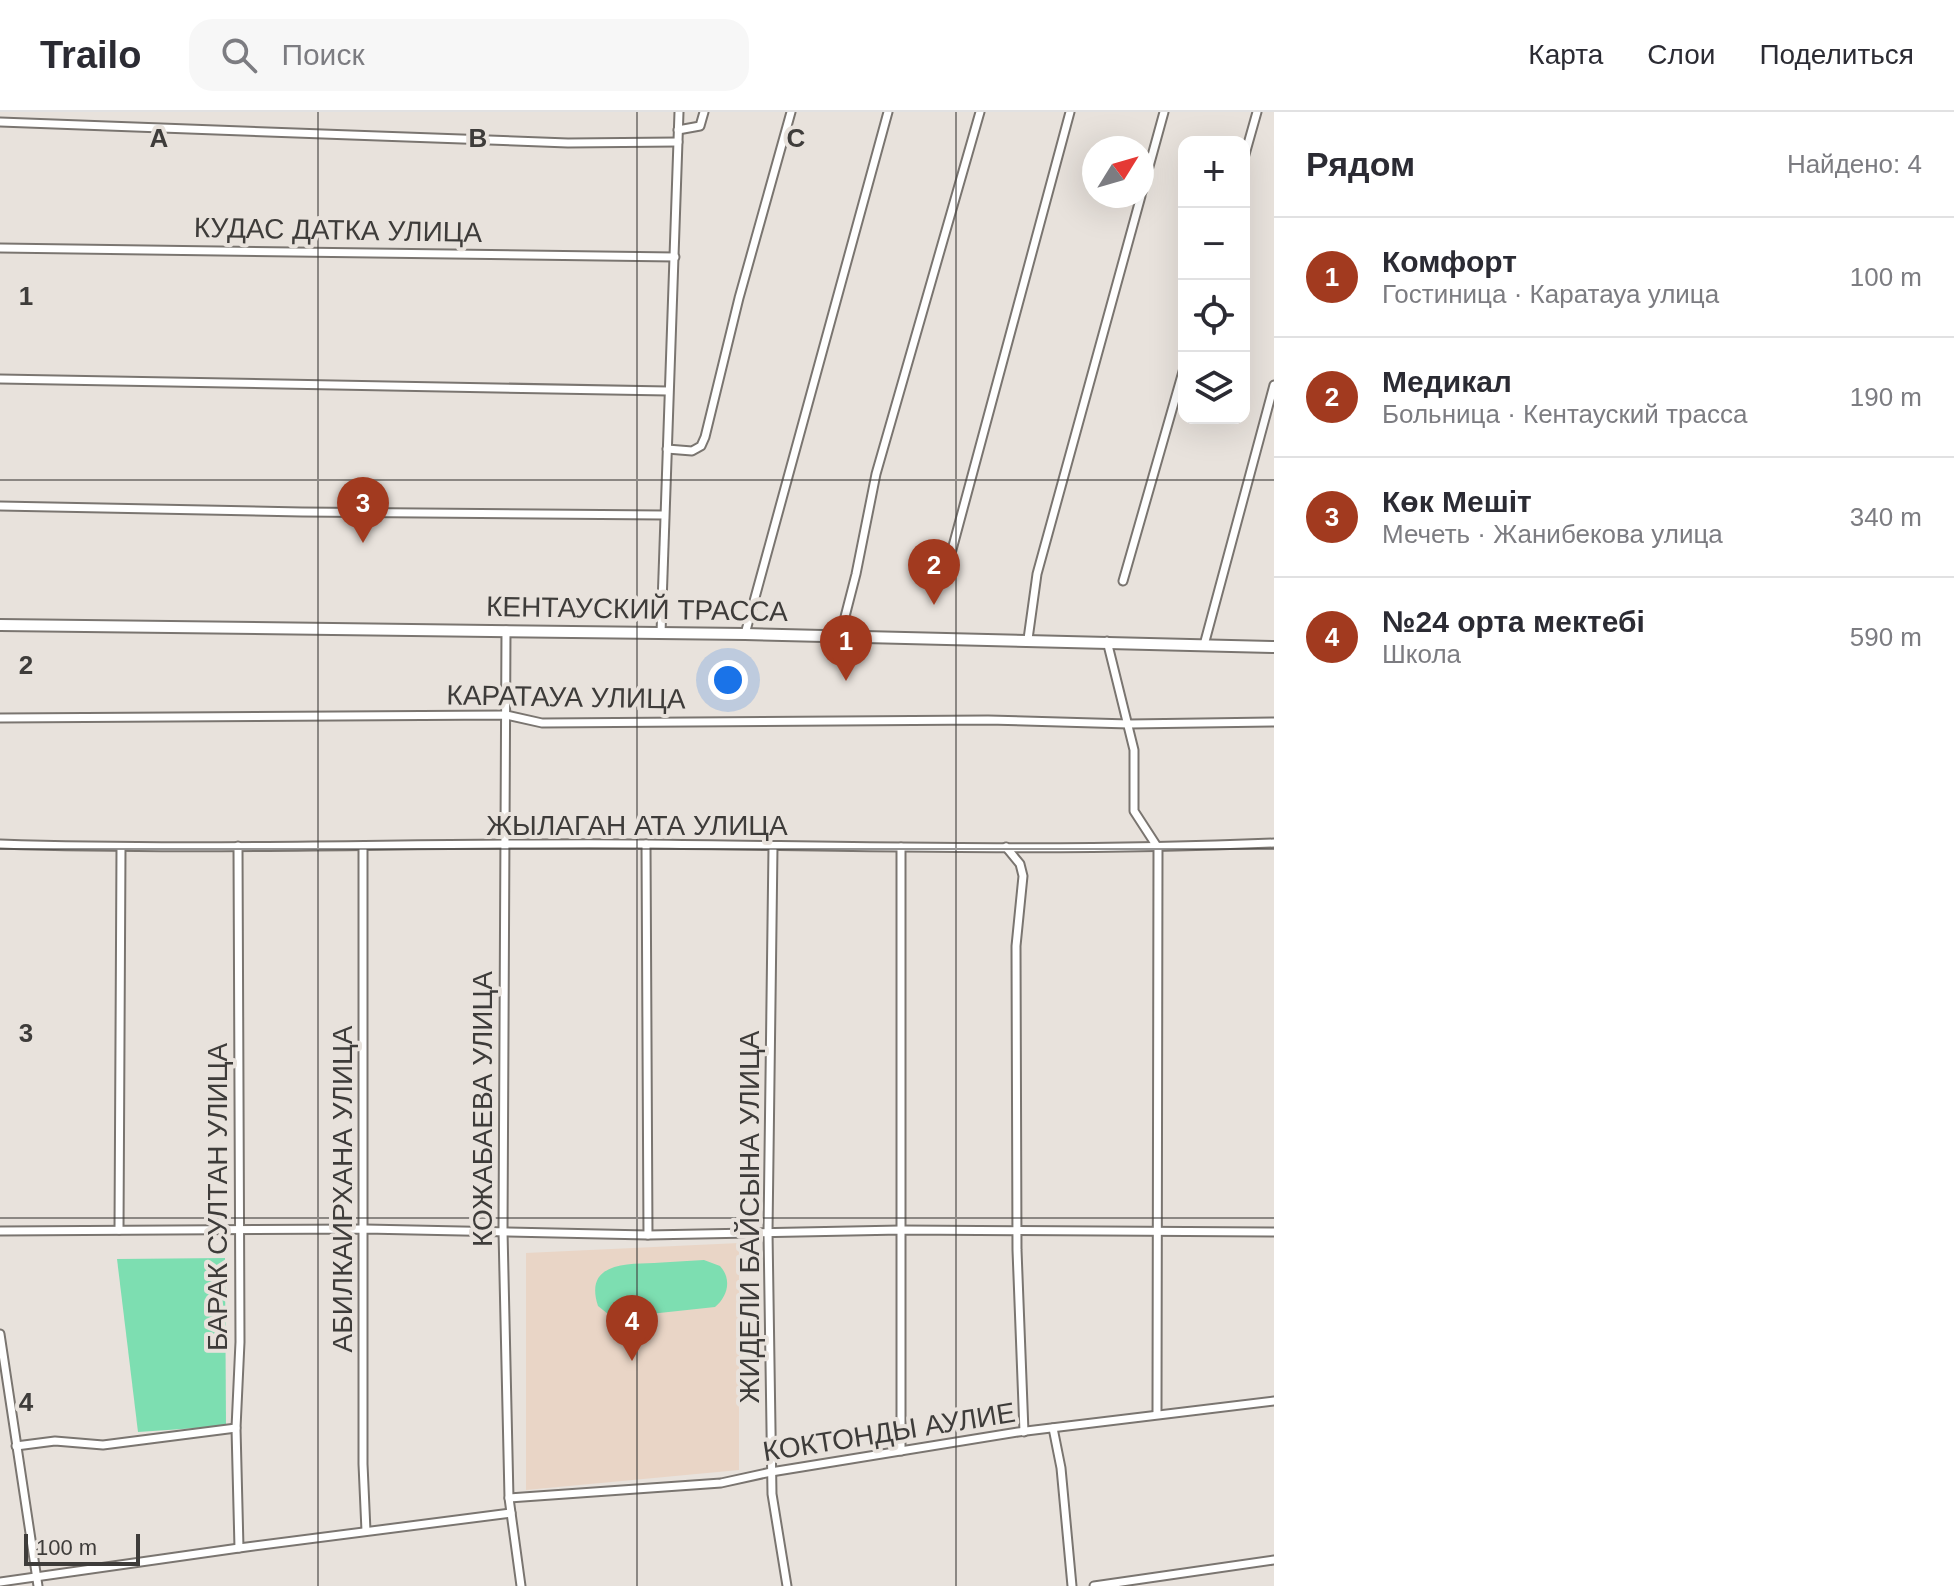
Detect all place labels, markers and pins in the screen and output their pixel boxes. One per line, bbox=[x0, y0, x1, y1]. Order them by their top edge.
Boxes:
pin: 3 bbox=[337, 477, 389, 543]
pin: 2 bbox=[908, 539, 960, 605]
pin: 1 bbox=[820, 615, 872, 681]
pin: 4 bbox=[606, 1295, 658, 1361]

